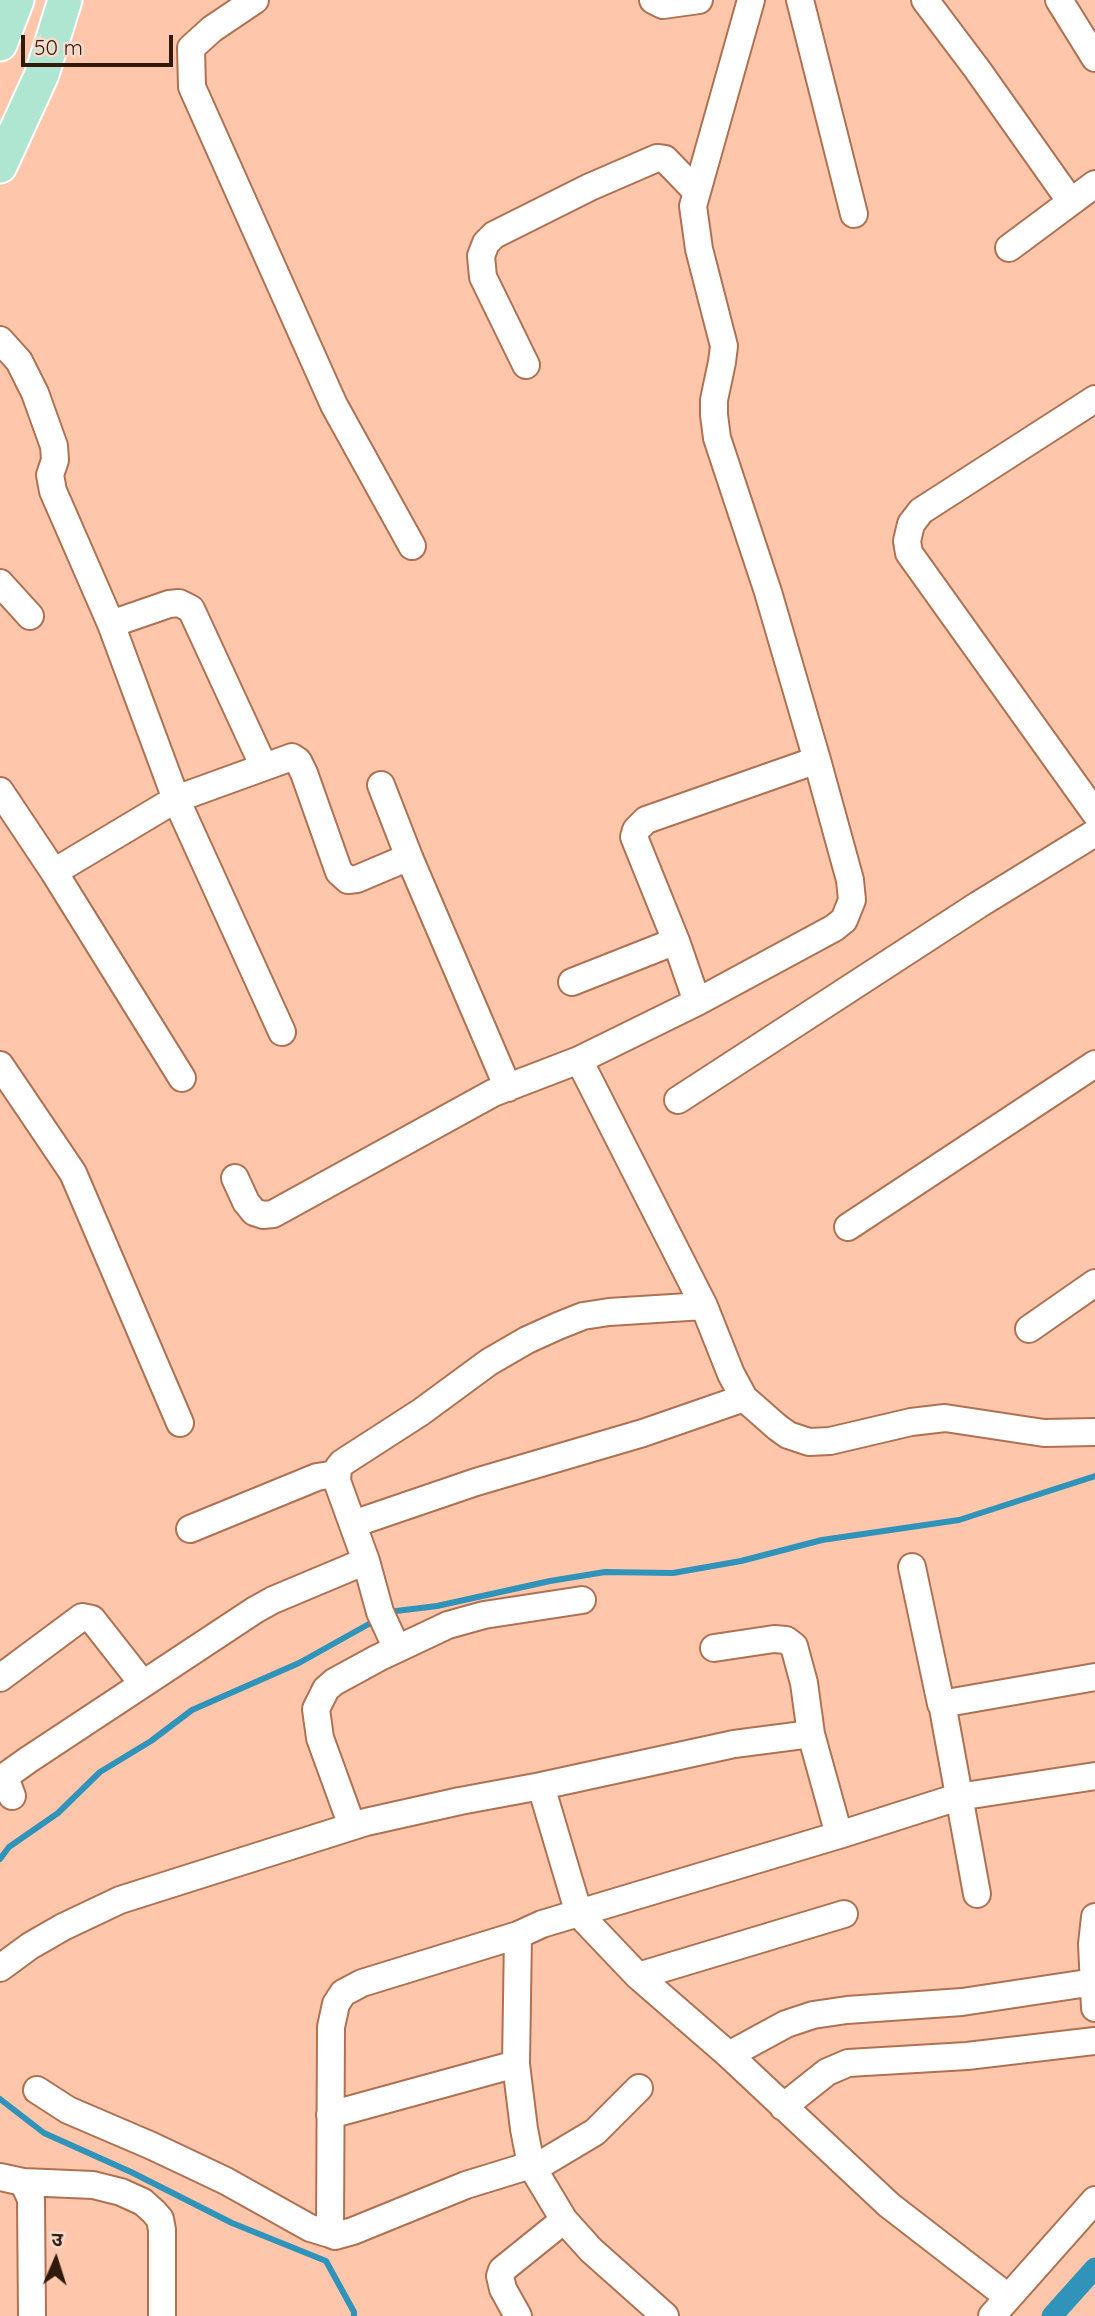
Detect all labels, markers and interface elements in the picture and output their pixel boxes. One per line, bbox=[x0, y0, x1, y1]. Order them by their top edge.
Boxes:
scale bar bbox=[24, 21, 177, 65]
text: 50 m bbox=[34, 34, 83, 60]
north arrow bbox=[21, 2225, 91, 2295]
text: उ bbox=[51, 2227, 63, 2251]

